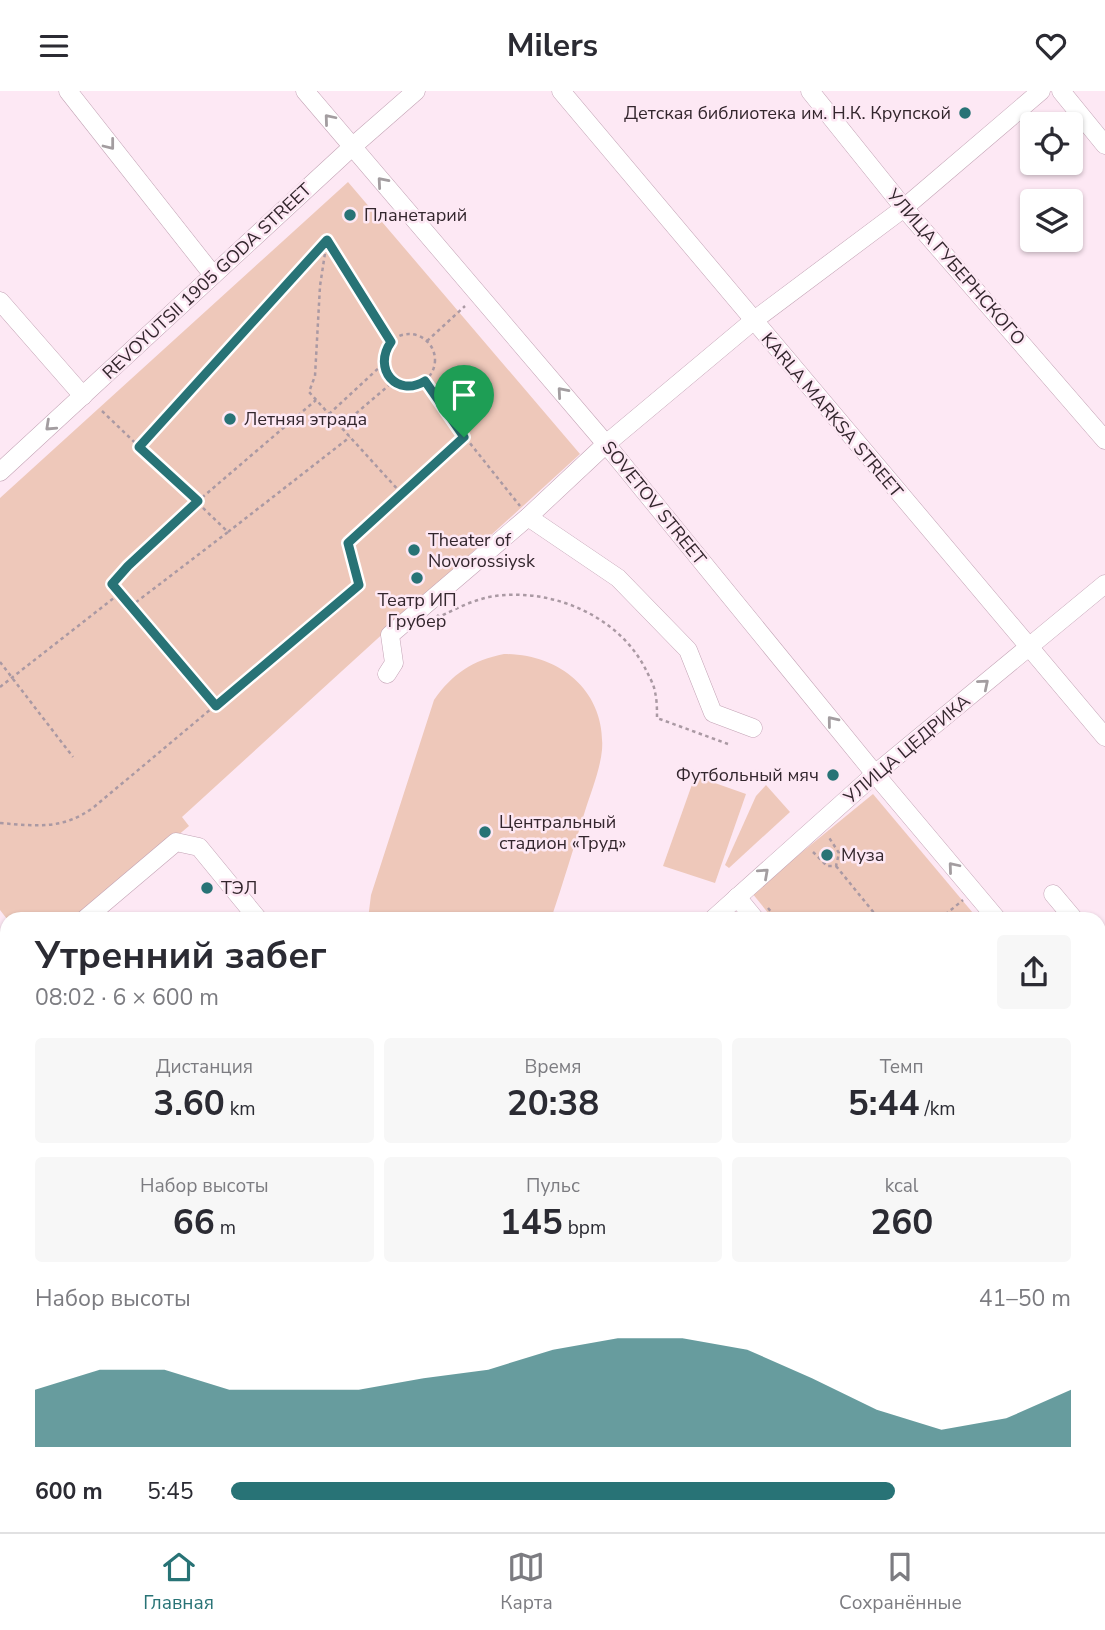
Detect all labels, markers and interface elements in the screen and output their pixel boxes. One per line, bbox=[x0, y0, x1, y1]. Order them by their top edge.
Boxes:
text: Milers bbox=[507, 24, 598, 67]
icon: menu bbox=[35, 27, 73, 65]
icon: heart bbox=[1032, 27, 1070, 65]
place label: Детская библиотека им. Н.К. Крупской bbox=[624, 101, 951, 125]
marker: Детская библиотека им. Н.К. Крупской bbox=[957, 105, 973, 121]
map controls bbox=[1020, 112, 1083, 252]
button: locate bbox=[1020, 112, 1083, 175]
one-way arrow bbox=[325, 114, 337, 127]
one-way arrow bbox=[102, 136, 114, 149]
street label: REVOYUTSII 1905 GODA STREET bbox=[97, 177, 317, 384]
one-way arrow bbox=[378, 177, 390, 190]
street label: УЛИЦА ГУБЕРНСКОГО bbox=[881, 183, 1031, 350]
button: layers bbox=[1020, 189, 1083, 252]
place label: Планетарий bbox=[364, 203, 467, 227]
marker: Планетарий bbox=[342, 207, 358, 223]
street label: KARLA MARKSA STREET bbox=[756, 327, 908, 503]
pin bbox=[434, 365, 494, 437]
icon: arrive bbox=[445, 376, 483, 414]
one-way arrow bbox=[558, 387, 570, 400]
place label: Летняя этрада bbox=[244, 407, 367, 431]
marker: Летняя этрада bbox=[222, 411, 238, 427]
one-way arrow bbox=[45, 418, 58, 430]
street label: SOVETOV STREET bbox=[597, 436, 712, 570]
place label: Theater of Novorossiysk bbox=[428, 528, 536, 573]
marker: Theater of Novorossiysk bbox=[406, 542, 422, 558]
marker: Театр ИП Грубер bbox=[409, 570, 425, 586]
place label: Театр ИП Грубер bbox=[377, 588, 457, 633]
one-way arrow bbox=[976, 680, 989, 692]
street label: УЛИЦА ЦЕДРИКА bbox=[838, 689, 975, 810]
one-way arrow bbox=[828, 717, 840, 730]
place label: Футбольный мяч bbox=[676, 763, 819, 787]
marker: Футбольный мяч bbox=[825, 767, 841, 783]
place label: Центральный стадион «Труд» bbox=[499, 810, 626, 855]
marker: Центральный стадион «Труд» bbox=[477, 824, 493, 840]
place label: Муза bbox=[841, 843, 884, 867]
marker: Муза bbox=[819, 847, 835, 863]
one-way arrow bbox=[949, 862, 961, 875]
one-way arrow bbox=[756, 869, 769, 881]
place label: ТЭЛ bbox=[221, 876, 257, 900]
marker: ТЭЛ bbox=[199, 880, 215, 896]
text: Утренний забег bbox=[35, 930, 327, 981]
button: share bbox=[997, 935, 1071, 1009]
text: 08:02 · 6 × 600 m bbox=[35, 982, 219, 1013]
text: Дистанция bbox=[156, 1054, 253, 1080]
text: Время bbox=[524, 1054, 582, 1080]
text: Темп bbox=[880, 1054, 924, 1080]
text: 3.60 bbox=[153, 1080, 225, 1127]
text: 20:38 bbox=[507, 1080, 599, 1127]
text: 5:44 bbox=[848, 1080, 920, 1127]
text: km bbox=[225, 1096, 256, 1122]
text: /km bbox=[920, 1096, 955, 1122]
text: Набор высоты bbox=[140, 1173, 269, 1199]
text: Пульс bbox=[526, 1173, 580, 1199]
text: kcal bbox=[885, 1173, 919, 1199]
text: 66 bbox=[173, 1199, 215, 1246]
text: 145 bbox=[500, 1199, 563, 1246]
text: 260 bbox=[870, 1199, 933, 1246]
text: m bbox=[215, 1215, 236, 1241]
text: bpm bbox=[563, 1215, 606, 1241]
text: Набор высоты bbox=[35, 1283, 191, 1314]
text: 41–50 m bbox=[979, 1283, 1071, 1314]
text: 600 m bbox=[35, 1476, 103, 1507]
text: 5:45 bbox=[147, 1476, 194, 1507]
tab: Главная bbox=[143, 1548, 214, 1616]
tab: Карта bbox=[500, 1548, 553, 1616]
tab: Сохранённые bbox=[839, 1548, 962, 1616]

